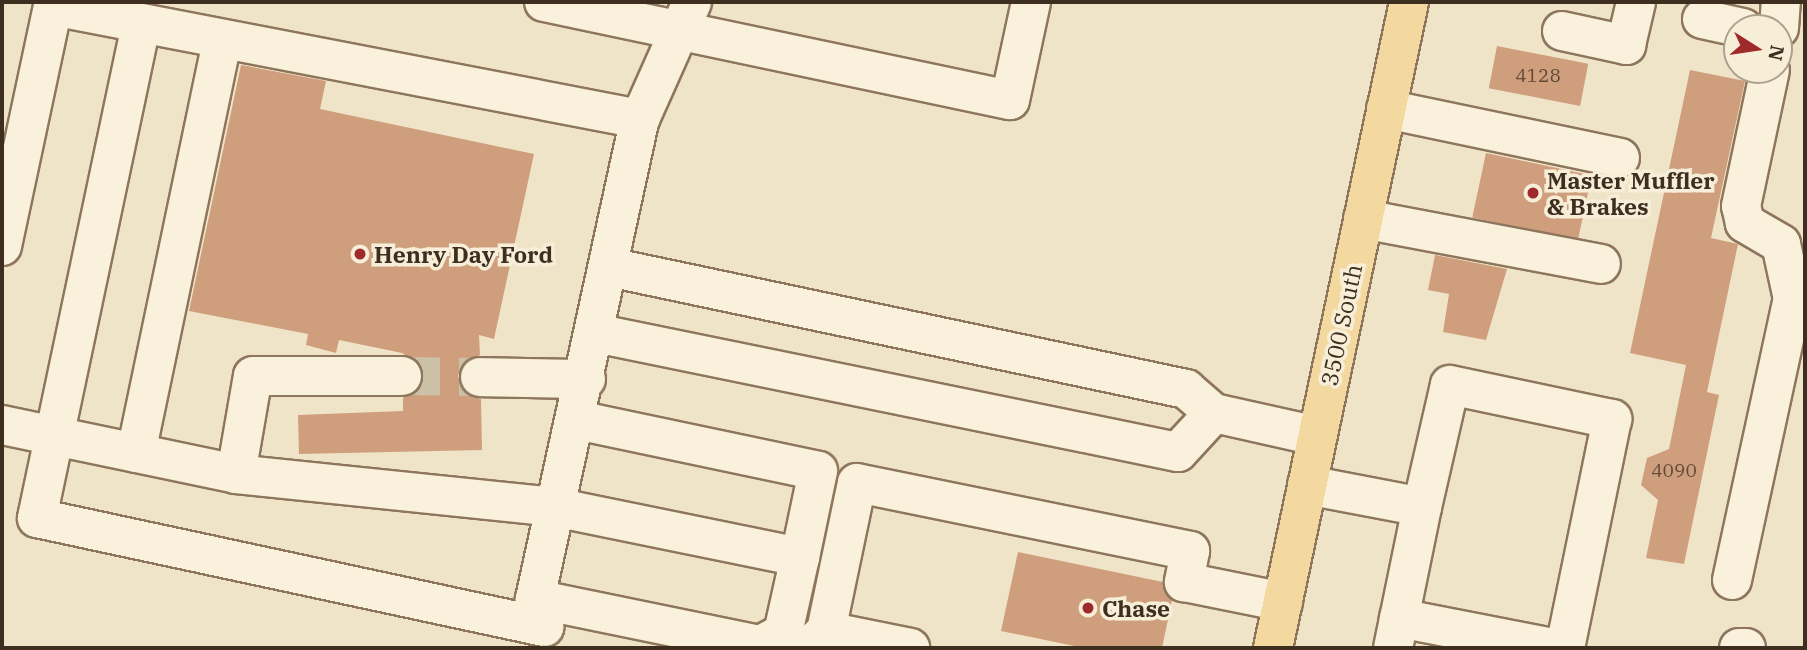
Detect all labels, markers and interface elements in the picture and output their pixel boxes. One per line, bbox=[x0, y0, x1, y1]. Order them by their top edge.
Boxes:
north arrow bbox=[1723, 14, 1793, 84]
text: N bbox=[1763, 43, 1790, 63]
house number: 4128 bbox=[1515, 65, 1561, 87]
place label: Master Muffler & Brakes bbox=[1547, 166, 1715, 220]
marker: Master Muffler & Brakes bbox=[1525, 185, 1541, 201]
place label: Henry Day Ford bbox=[374, 240, 553, 268]
marker: Henry Day Ford bbox=[352, 246, 368, 262]
street label: 3500 South bbox=[1315, 262, 1367, 388]
house number: 4090 bbox=[1651, 460, 1697, 482]
place label: Chase bbox=[1102, 594, 1170, 622]
marker: Chase bbox=[1080, 600, 1096, 616]

